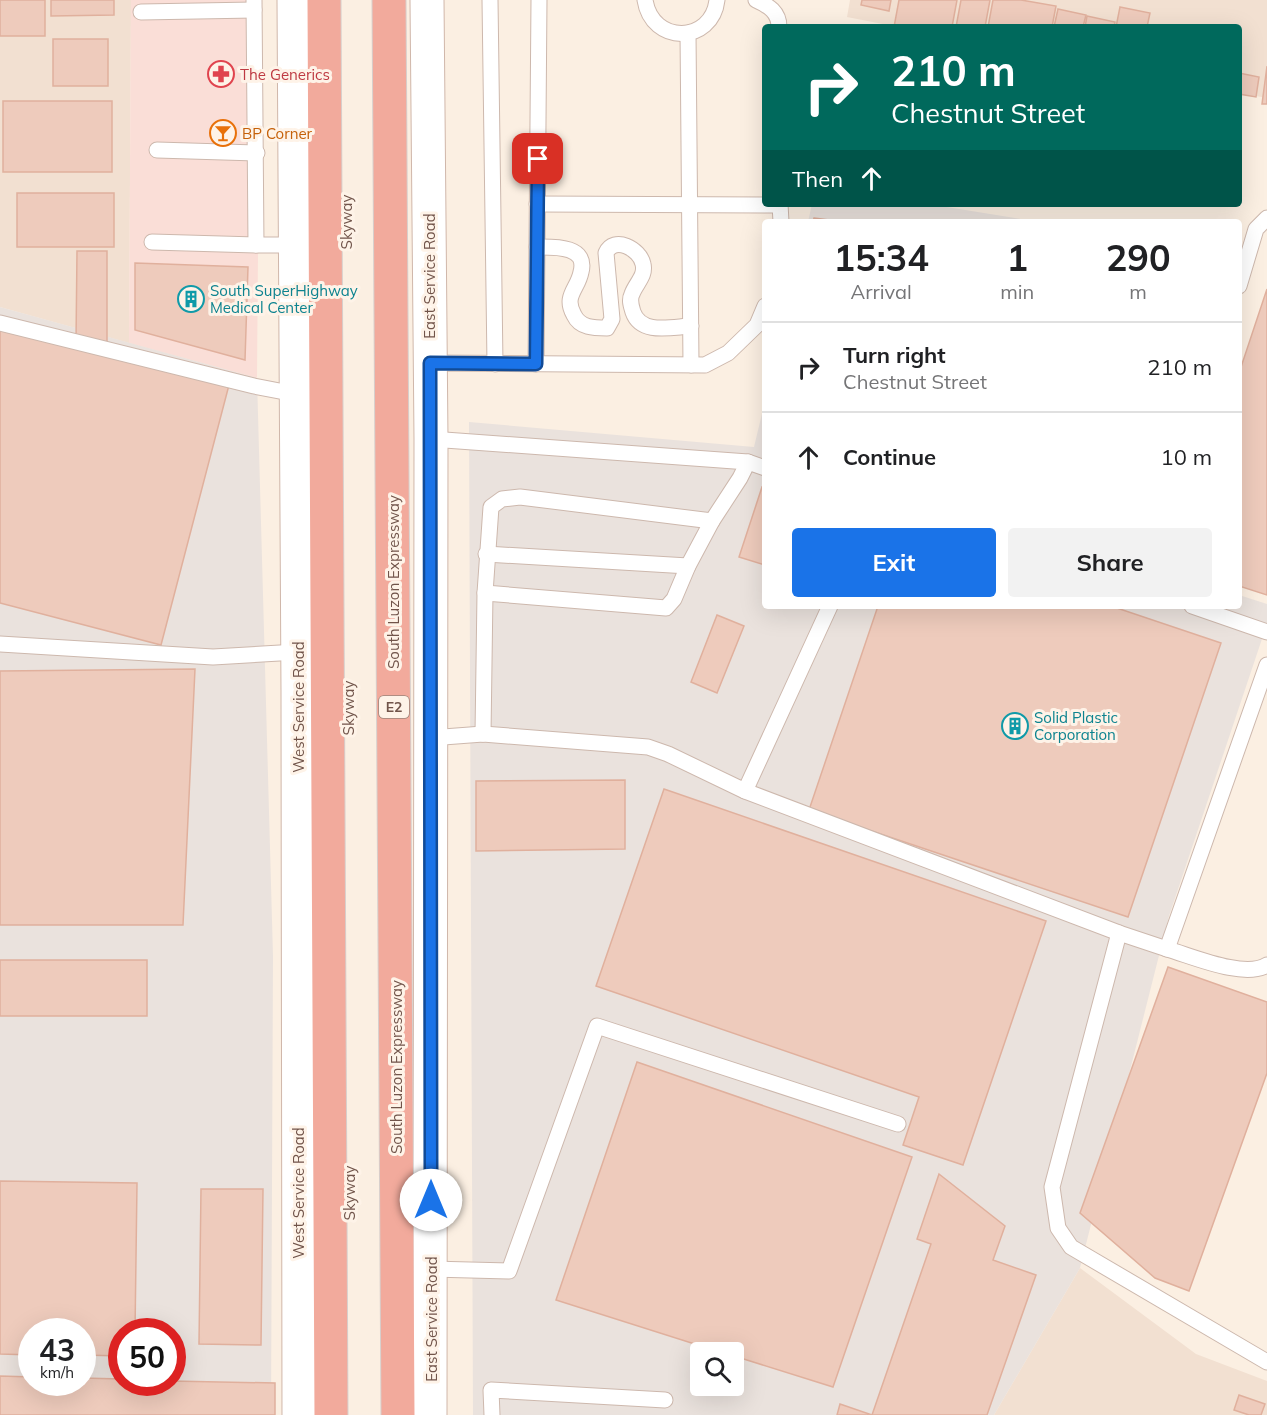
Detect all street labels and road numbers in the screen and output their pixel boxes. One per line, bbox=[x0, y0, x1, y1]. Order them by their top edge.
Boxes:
street label: Skyway bbox=[337, 195, 356, 249]
street label: East Service Road bbox=[420, 213, 439, 339]
street label: South Luzon Expressway bbox=[384, 495, 403, 669]
street label: West Service Road bbox=[289, 641, 308, 773]
street label: Skyway bbox=[339, 681, 358, 735]
road number: E2 bbox=[379, 696, 409, 718]
street label: South Luzon Expressway bbox=[387, 980, 406, 1154]
street label: West Service Road bbox=[289, 1127, 308, 1259]
street label: Skyway bbox=[340, 1166, 359, 1220]
street label: East Service Road bbox=[422, 1256, 441, 1382]

